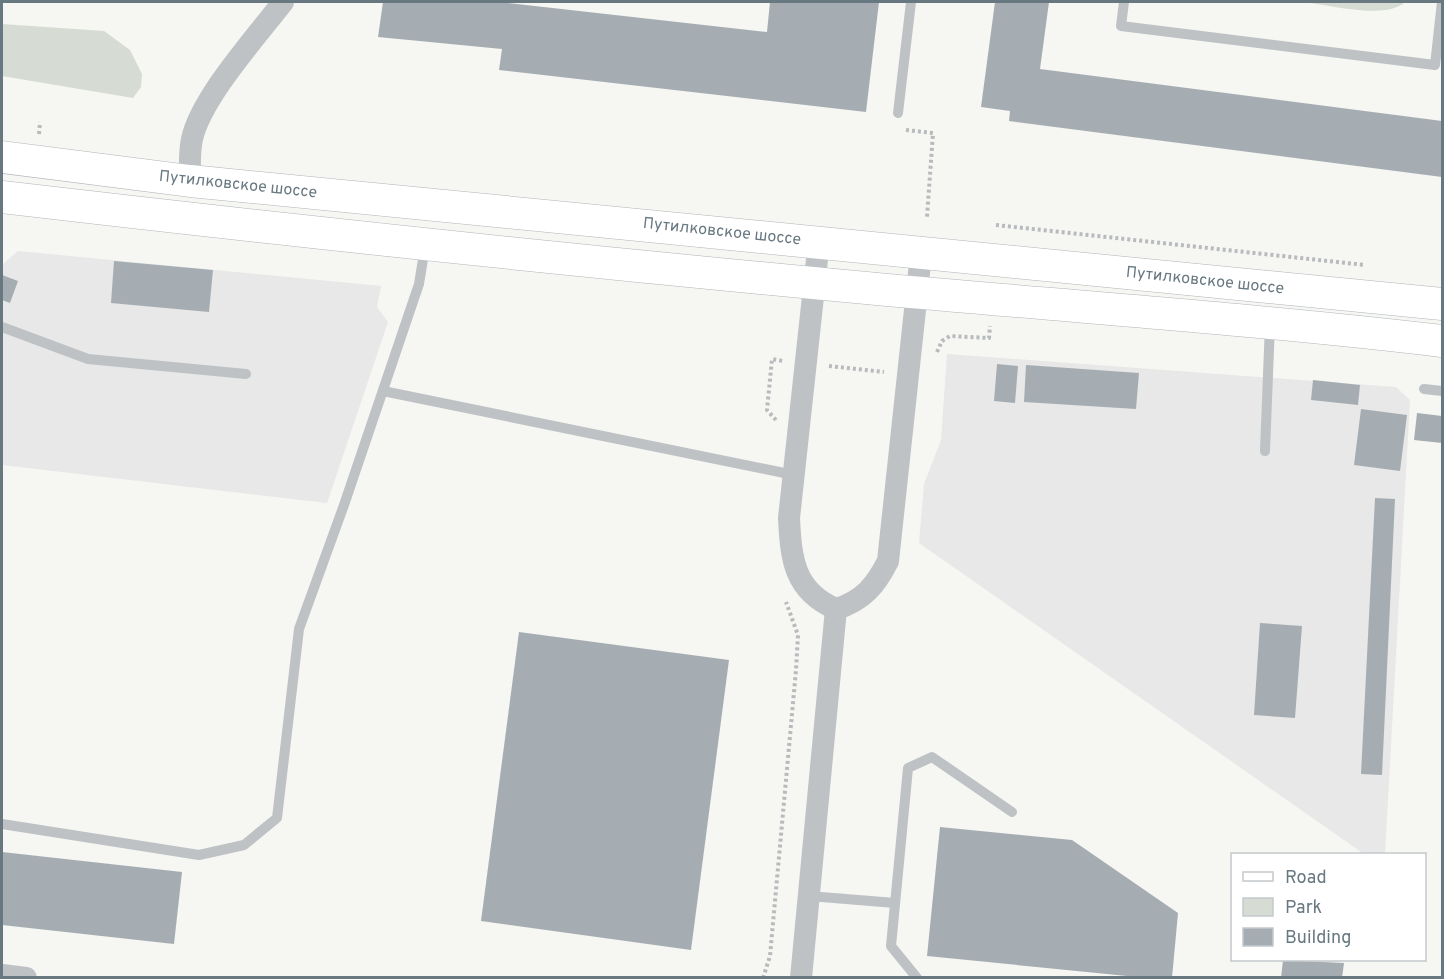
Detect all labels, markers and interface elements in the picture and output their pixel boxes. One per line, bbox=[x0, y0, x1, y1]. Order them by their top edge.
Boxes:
street label: Путилковское шоссе bbox=[158, 167, 318, 203]
street label: Путилковское шоссе bbox=[642, 214, 802, 250]
street label: Путилковское шоссе bbox=[1125, 263, 1285, 299]
legend bbox=[1231, 853, 1426, 961]
text: Road bbox=[1285, 867, 1327, 890]
text: Park bbox=[1285, 897, 1322, 920]
text: Building bbox=[1285, 927, 1351, 950]

